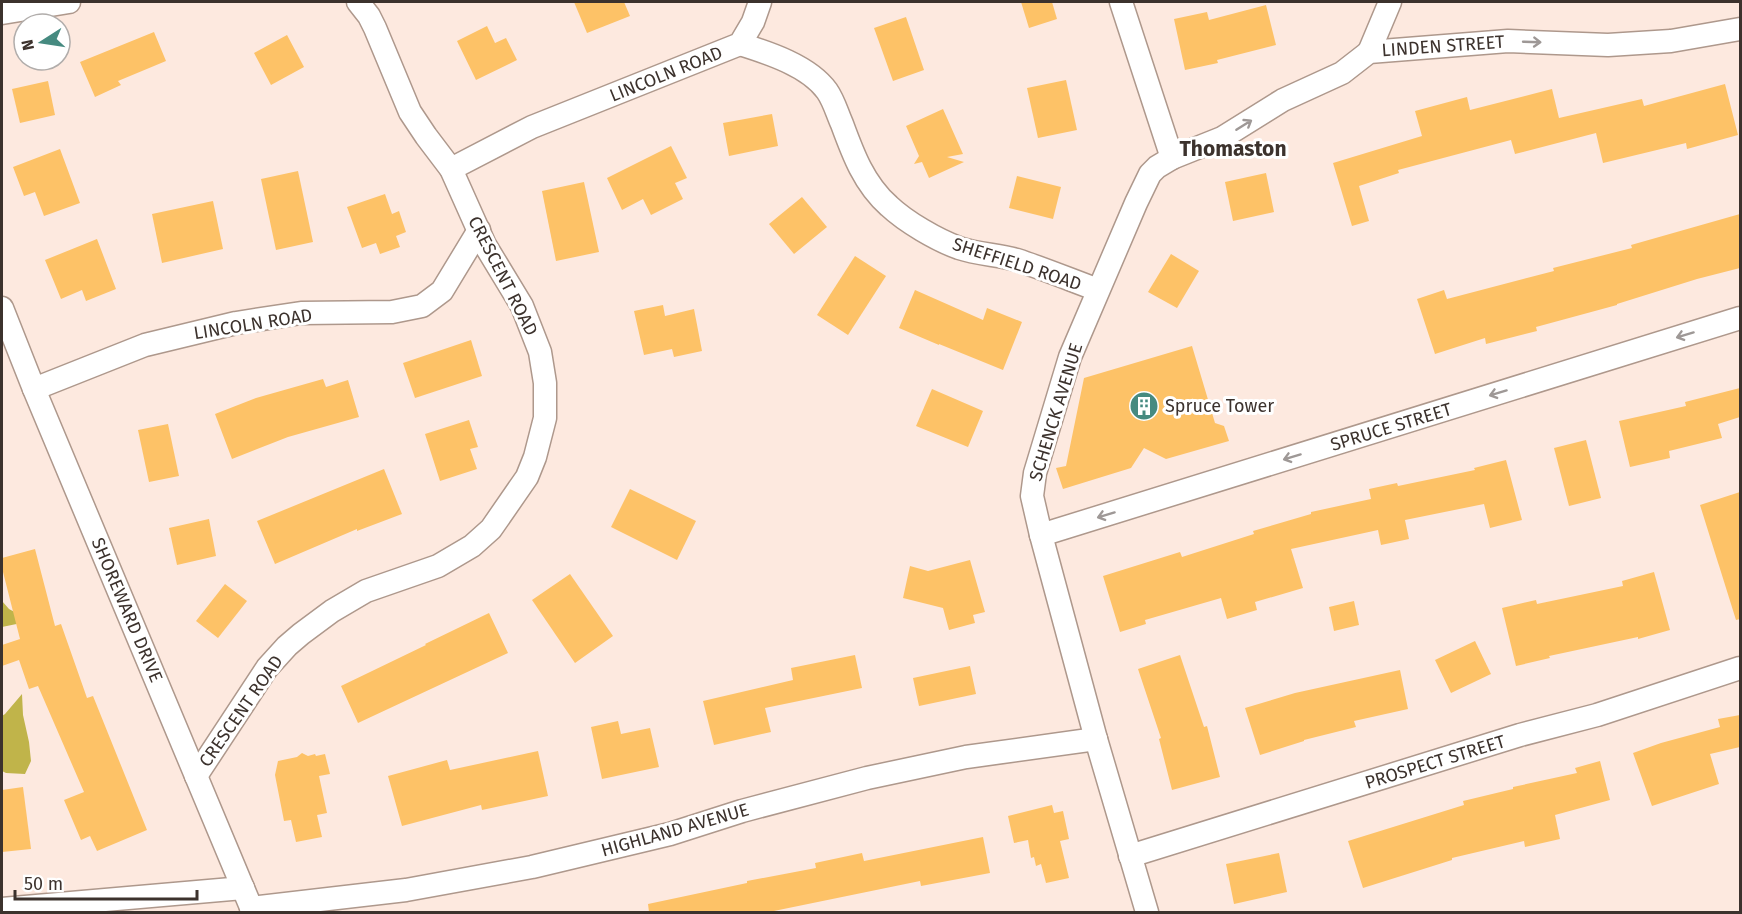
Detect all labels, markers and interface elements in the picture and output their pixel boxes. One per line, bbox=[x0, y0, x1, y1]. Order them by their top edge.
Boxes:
north arrow bbox=[12, 12, 72, 72]
street label: LINDEN STREET bbox=[1381, 31, 1506, 61]
one-way arrow bbox=[1521, 37, 1541, 48]
text: N bbox=[17, 38, 38, 52]
street label: LINCOLN ROAD bbox=[606, 41, 726, 107]
one-way arrow bbox=[1235, 118, 1252, 130]
district label: Thomaston bbox=[1179, 136, 1287, 162]
street label: CRESCENT ROAD bbox=[463, 213, 543, 339]
street label: SHEFFIELD ROAD bbox=[950, 233, 1084, 295]
street label: LINCOLN ROAD bbox=[192, 304, 314, 344]
one-way arrow bbox=[1676, 330, 1695, 341]
street label: SCHENCK AVENUE bbox=[1025, 340, 1087, 484]
one-way arrow bbox=[1489, 388, 1508, 399]
building icon: Spruce Tower bbox=[1128, 390, 1160, 422]
place label: Spruce Tower bbox=[1165, 395, 1274, 417]
street label: SPRUCE STREET bbox=[1328, 398, 1455, 456]
one-way arrow bbox=[1283, 452, 1302, 463]
one-way arrow bbox=[1097, 510, 1116, 521]
street label: SHOREWARD DRIVE bbox=[87, 534, 167, 686]
street label: CRESCENT ROAD bbox=[194, 651, 288, 771]
street label: PROSPECT STREET bbox=[1362, 730, 1508, 794]
street label: HIGHLAND AVENUE bbox=[599, 798, 751, 862]
scale bar bbox=[15, 863, 196, 901]
text: 50 m bbox=[24, 873, 63, 895]

